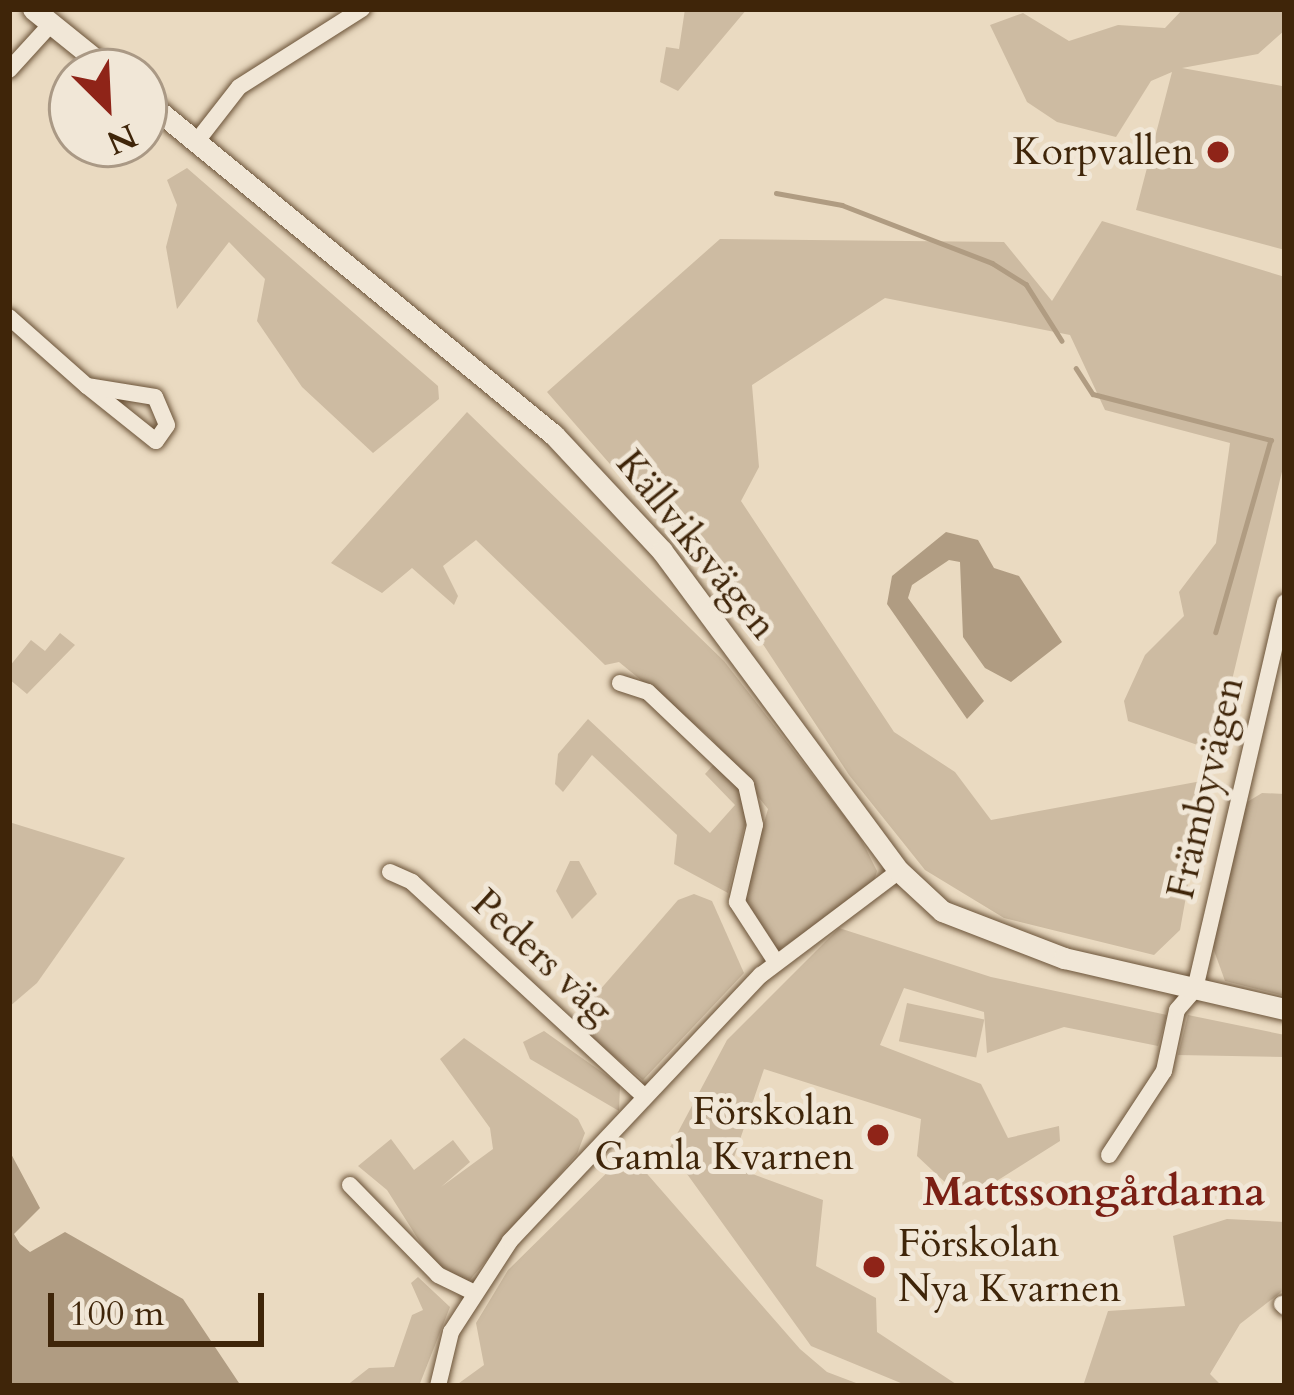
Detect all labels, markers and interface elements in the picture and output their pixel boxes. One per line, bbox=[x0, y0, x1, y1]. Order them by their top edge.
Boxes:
north arrow bbox=[48, 48, 168, 168]
text: N bbox=[99, 112, 144, 165]
place label: Korpvallen bbox=[1013, 129, 1194, 175]
marker: Korpvallen bbox=[1205, 139, 1231, 165]
street label: Källviksvägen bbox=[606, 441, 786, 649]
street label: Främbyvägen bbox=[1158, 672, 1254, 904]
street label: Peders väg bbox=[462, 880, 622, 1034]
place label: Förskolan Gamla Kvarnen bbox=[594, 1090, 854, 1181]
marker: Förskolan Gamla Kvarnen bbox=[865, 1122, 891, 1148]
district label: Mattssongårdarna bbox=[923, 1167, 1265, 1217]
place label: Förskolan Nya Kvarnen bbox=[898, 1222, 1121, 1313]
marker: Förskolan Nya Kvarnen bbox=[861, 1254, 887, 1280]
scale bar bbox=[54, 1269, 270, 1343]
text: 100 m bbox=[69, 1289, 164, 1338]

